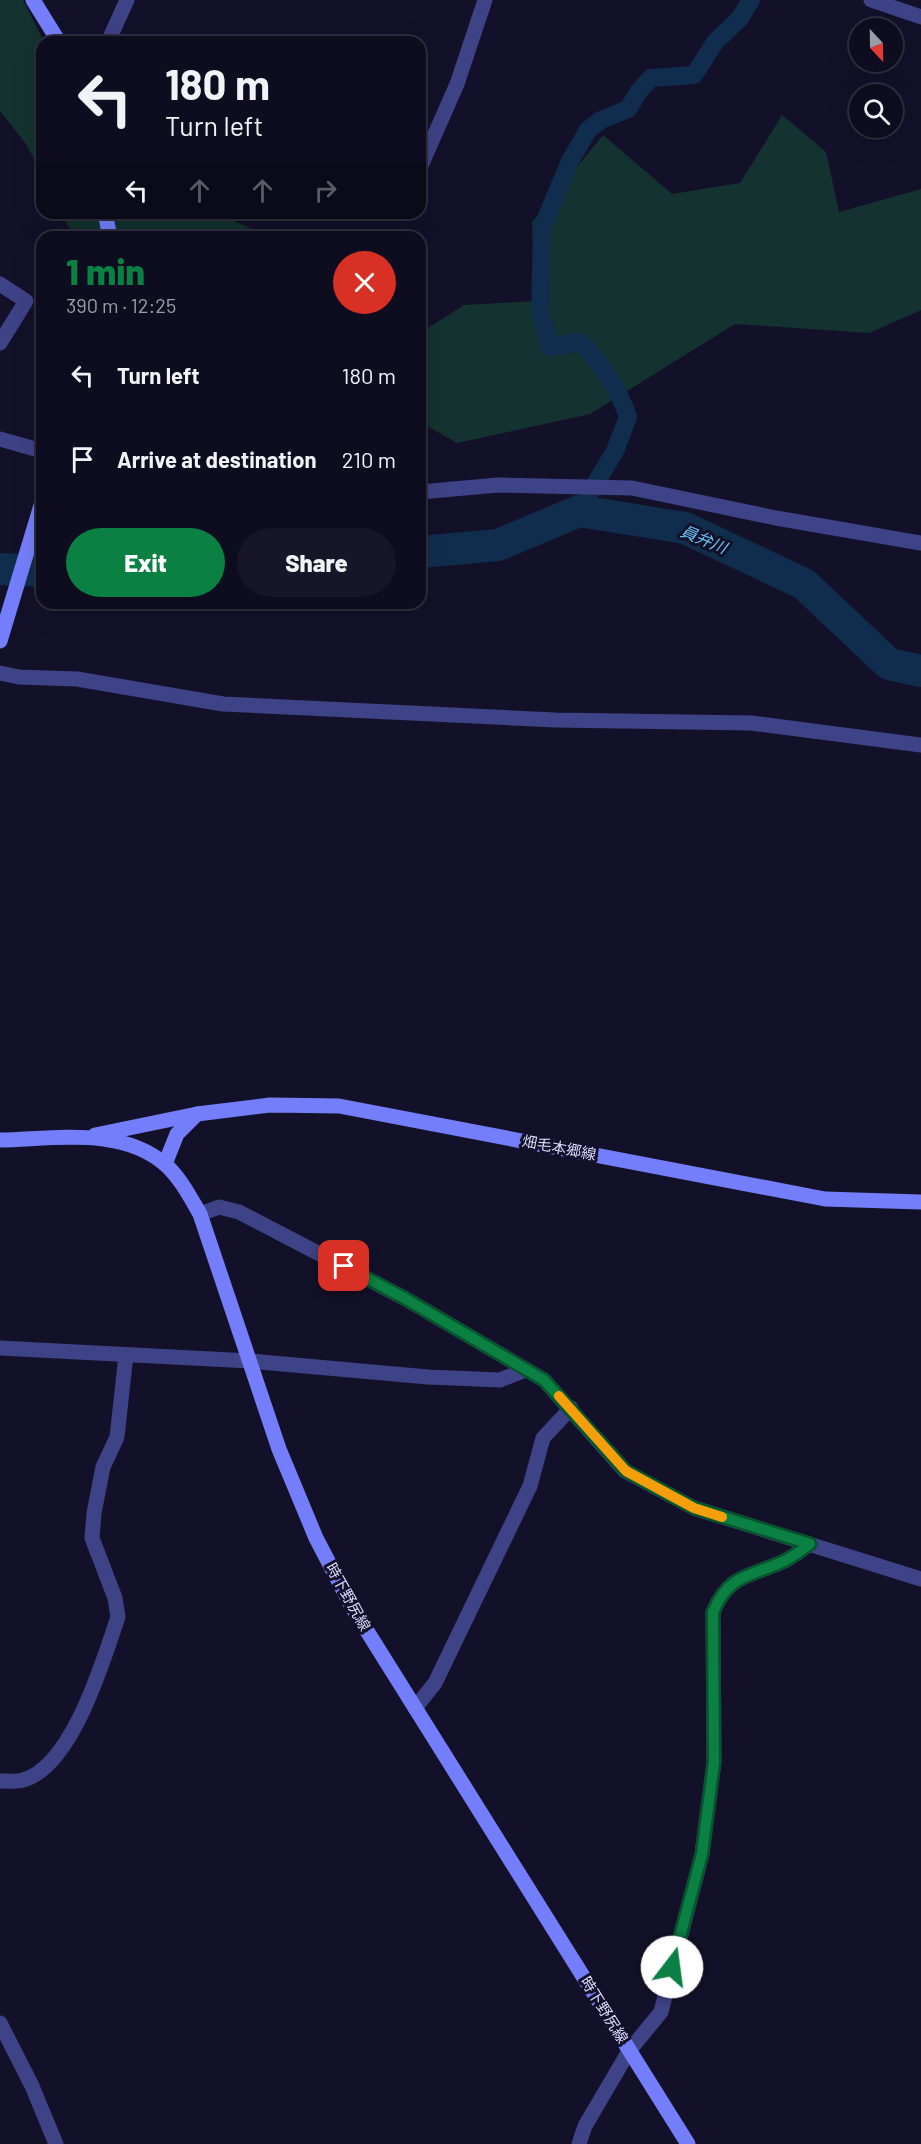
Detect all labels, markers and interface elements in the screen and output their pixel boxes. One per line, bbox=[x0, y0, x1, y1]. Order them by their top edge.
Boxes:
north arrow bbox=[849, 18, 903, 72]
map controls bbox=[849, 18, 903, 138]
text: 180 m bbox=[165, 58, 270, 108]
icon: left bbox=[66, 60, 144, 138]
button: search bbox=[849, 84, 903, 138]
text: Turn left bbox=[165, 109, 263, 141]
icon: left bbox=[120, 174, 153, 207]
icon: ahead bbox=[183, 174, 216, 207]
icon: ahead bbox=[246, 174, 279, 207]
icon: right bbox=[309, 174, 342, 207]
text: 1 min bbox=[66, 249, 145, 292]
button: close bbox=[333, 251, 396, 314]
text: 390 m · 12:25 bbox=[66, 293, 176, 317]
icon: left bbox=[66, 359, 99, 392]
text: Turn left bbox=[117, 362, 200, 388]
text: 180 m bbox=[342, 362, 396, 388]
icon: arrive bbox=[66, 443, 99, 476]
text: Arrive at destination bbox=[117, 446, 316, 472]
text: 210 m bbox=[342, 446, 396, 472]
water label: 員弁川 bbox=[678, 520, 732, 557]
button: Exit bbox=[66, 528, 225, 597]
button: Share bbox=[237, 528, 396, 597]
street label: 畑毛本郷線 bbox=[521, 1131, 598, 1163]
pin bbox=[318, 1240, 369, 1291]
icon: arrive bbox=[327, 1249, 360, 1282]
street label: 時下野尻線 bbox=[323, 1559, 375, 1634]
position arrow bbox=[640, 1935, 704, 1999]
street label: 時下野尻線 bbox=[577, 1973, 632, 2046]

